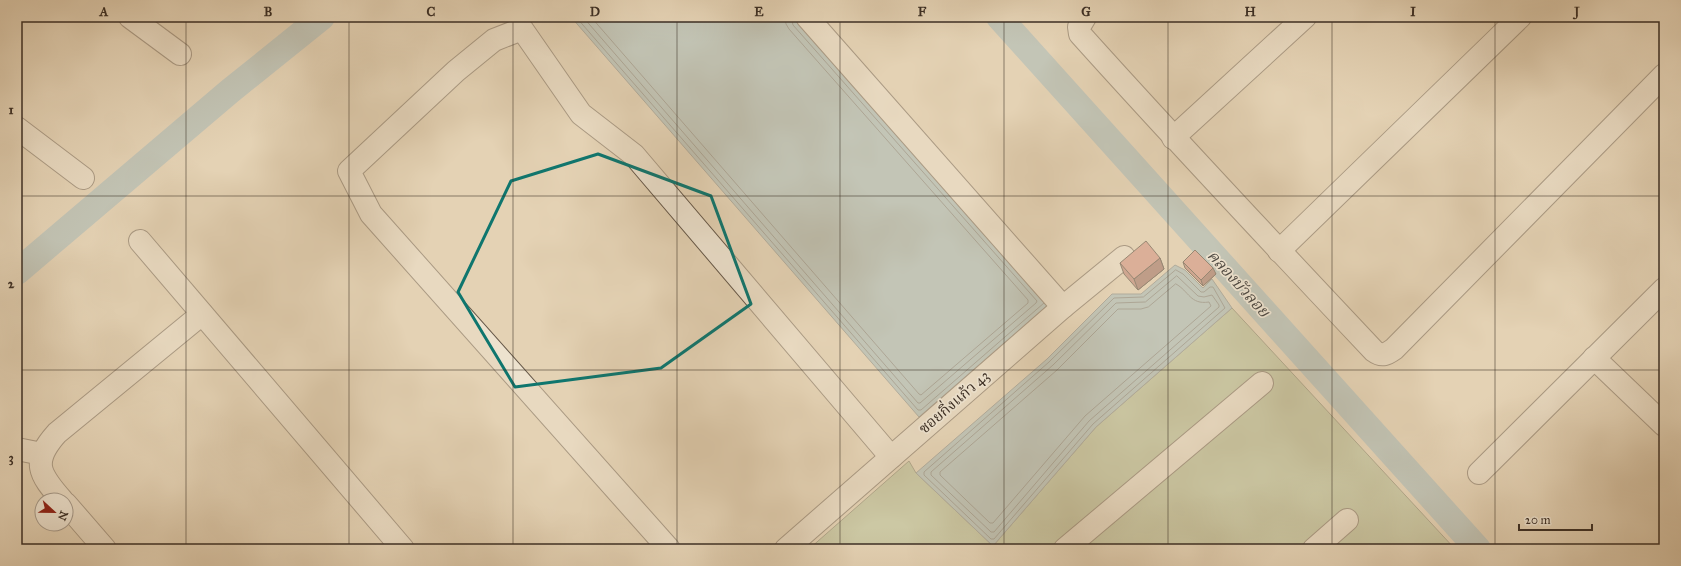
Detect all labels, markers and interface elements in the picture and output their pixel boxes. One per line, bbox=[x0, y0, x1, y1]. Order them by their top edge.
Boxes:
text: A bbox=[99, 4, 109, 20]
text: B bbox=[264, 4, 273, 20]
text: C bbox=[427, 4, 436, 20]
text: D bbox=[590, 4, 600, 20]
text: E bbox=[754, 4, 764, 20]
text: F bbox=[918, 4, 927, 20]
text: G bbox=[1081, 4, 1091, 20]
text: H bbox=[1244, 4, 1256, 20]
text: I bbox=[1410, 4, 1416, 20]
text: J bbox=[1572, 4, 1580, 20]
text: 1 bbox=[8, 102, 14, 118]
water label: คลองบัวลอย bbox=[1204, 246, 1275, 322]
text: 2 bbox=[8, 276, 15, 292]
street label: ซอยกิ่งแก้ว 43 bbox=[914, 365, 993, 438]
text: 3 bbox=[8, 450, 14, 466]
north arrow bbox=[34, 492, 74, 532]
scale bar bbox=[1519, 506, 1592, 532]
text: N bbox=[55, 509, 71, 523]
text: 20 m bbox=[1525, 513, 1551, 527]

